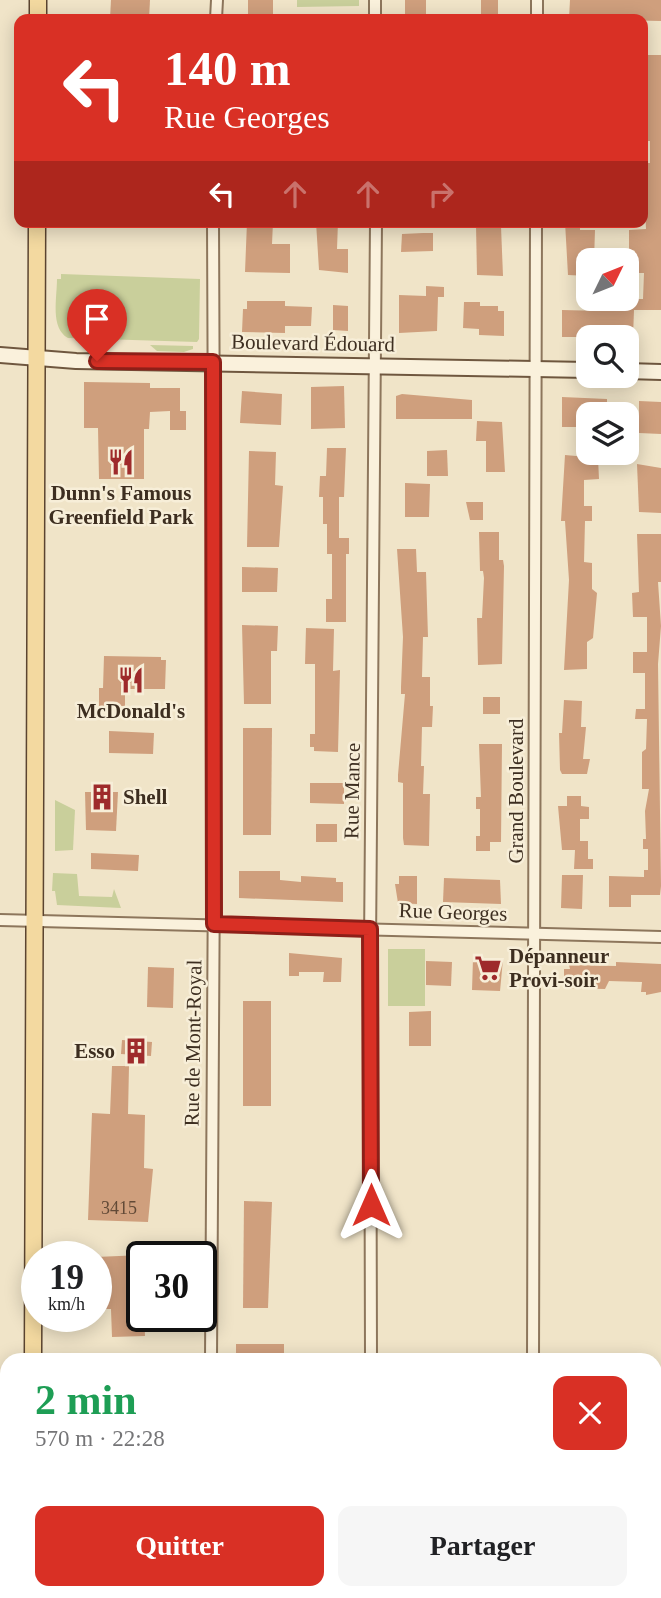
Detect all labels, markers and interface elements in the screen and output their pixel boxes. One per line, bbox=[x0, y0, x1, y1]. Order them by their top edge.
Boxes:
text: 140 m bbox=[164, 41, 291, 96]
icon: left bbox=[49, 42, 140, 133]
text: Rue Georges bbox=[164, 99, 330, 135]
icon: left bbox=[203, 175, 241, 213]
icon: ahead bbox=[276, 175, 314, 213]
icon: ahead bbox=[349, 175, 387, 213]
icon: right bbox=[422, 175, 460, 213]
north arrow bbox=[576, 248, 639, 312]
map controls bbox=[576, 248, 639, 465]
pin bbox=[67, 289, 127, 361]
icon: arrive bbox=[78, 300, 116, 338]
button: search bbox=[576, 325, 639, 388]
street label: Boulevard Édouard bbox=[231, 330, 396, 356]
button: layers bbox=[576, 402, 639, 465]
restaurant icon: Dunn's Famous Greenfield Park bbox=[106, 447, 136, 477]
place label: Dunn's Famous Greenfield Park bbox=[49, 481, 194, 529]
restaurant icon: McDonald's bbox=[116, 665, 146, 695]
place label: McDonald's bbox=[77, 699, 185, 723]
street label: Grand Boulevard bbox=[504, 718, 528, 864]
street label: Rue Mance bbox=[339, 743, 365, 839]
building icon: Shell bbox=[87, 782, 117, 812]
place label: Shell bbox=[123, 785, 168, 809]
street label: Rue Georges bbox=[398, 898, 508, 926]
place label: Dépanneur Provi-soir bbox=[509, 944, 609, 992]
supermarket icon: Dépanneur Provi-soir bbox=[473, 953, 503, 983]
street label: Rue de Mont-Royal bbox=[180, 959, 206, 1127]
building icon: Esso bbox=[121, 1036, 151, 1066]
place label: Esso bbox=[74, 1039, 115, 1063]
position arrow bbox=[334, 1168, 408, 1242]
house number: 3415 bbox=[101, 1198, 137, 1218]
speed limit sign: 30 bbox=[126, 1241, 217, 1332]
text: 19 bbox=[49, 1258, 84, 1297]
text: km/h bbox=[48, 1294, 85, 1314]
button: close bbox=[553, 1376, 627, 1450]
text: 2 min bbox=[35, 1377, 137, 1423]
text: 570 m · 22:28 bbox=[35, 1426, 165, 1451]
button: Quitter bbox=[35, 1506, 324, 1586]
button: Partager bbox=[338, 1506, 627, 1586]

